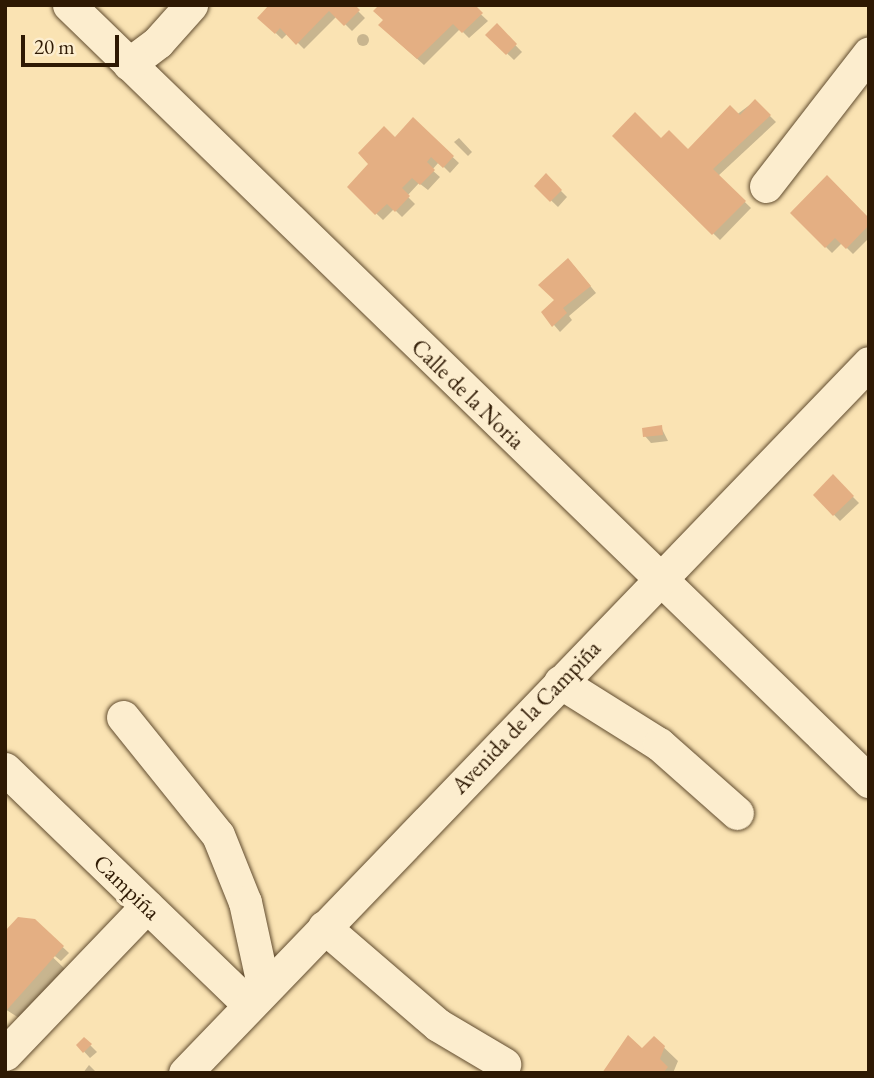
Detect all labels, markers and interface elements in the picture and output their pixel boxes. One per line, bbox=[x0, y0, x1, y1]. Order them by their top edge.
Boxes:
scale bar bbox=[24, 21, 122, 65]
text: 20 m bbox=[34, 33, 75, 60]
street label: Calle de la Noria bbox=[406, 333, 530, 455]
street label: Avenida de la Campiña bbox=[446, 634, 606, 800]
street label: Campiña bbox=[88, 848, 166, 926]

